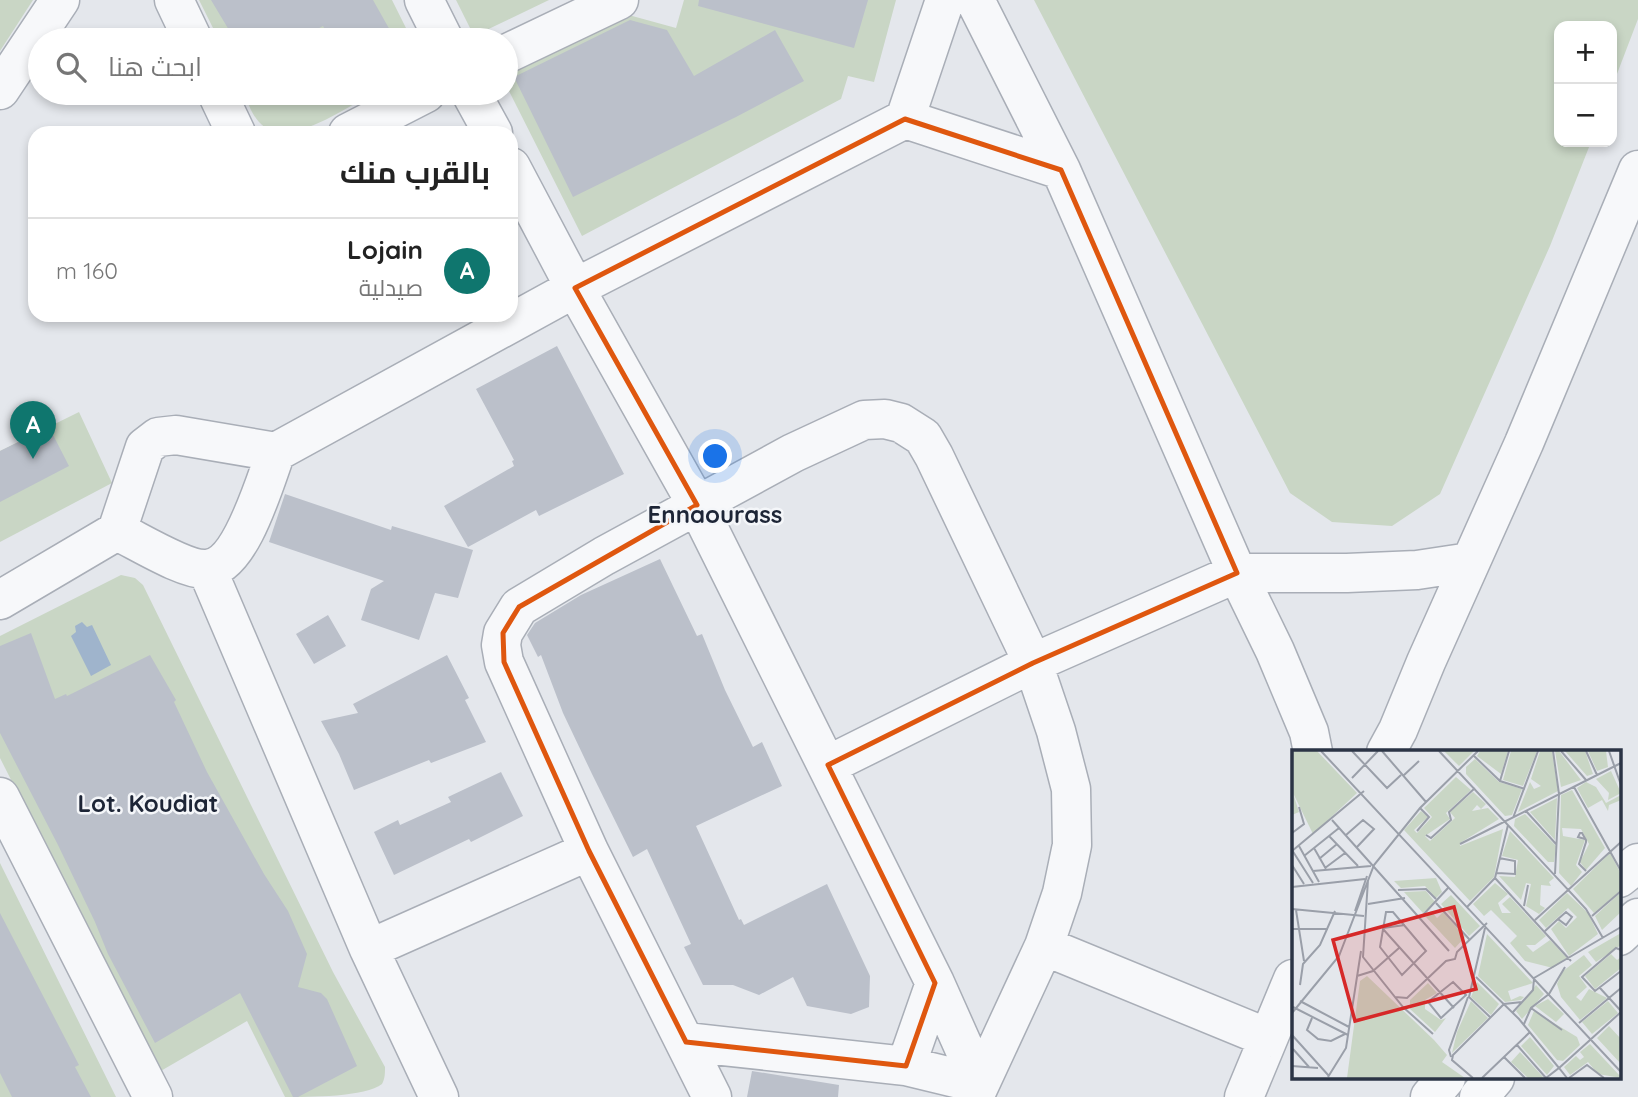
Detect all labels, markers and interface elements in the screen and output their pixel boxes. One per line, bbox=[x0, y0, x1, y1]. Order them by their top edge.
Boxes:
map controls bbox=[1554, 21, 1617, 147]
button: + bbox=[1554, 21, 1617, 84]
search box bbox=[28, 28, 518, 105]
icon: search bbox=[52, 48, 90, 86]
text: ابحث هنا bbox=[108, 50, 202, 83]
button: − bbox=[1554, 84, 1617, 147]
text: بالقرب منك bbox=[340, 153, 490, 191]
text: Lojain bbox=[347, 233, 423, 266]
text: 160 m bbox=[56, 256, 118, 285]
text: A bbox=[460, 256, 474, 285]
text: صيدلية bbox=[359, 273, 423, 302]
pin: A bbox=[10, 401, 56, 459]
your location bbox=[698, 439, 732, 473]
district label: Ennaourass bbox=[648, 499, 782, 529]
inset map bbox=[1292, 750, 1620, 1080]
district label: Lot. Koudiat bbox=[78, 788, 218, 818]

